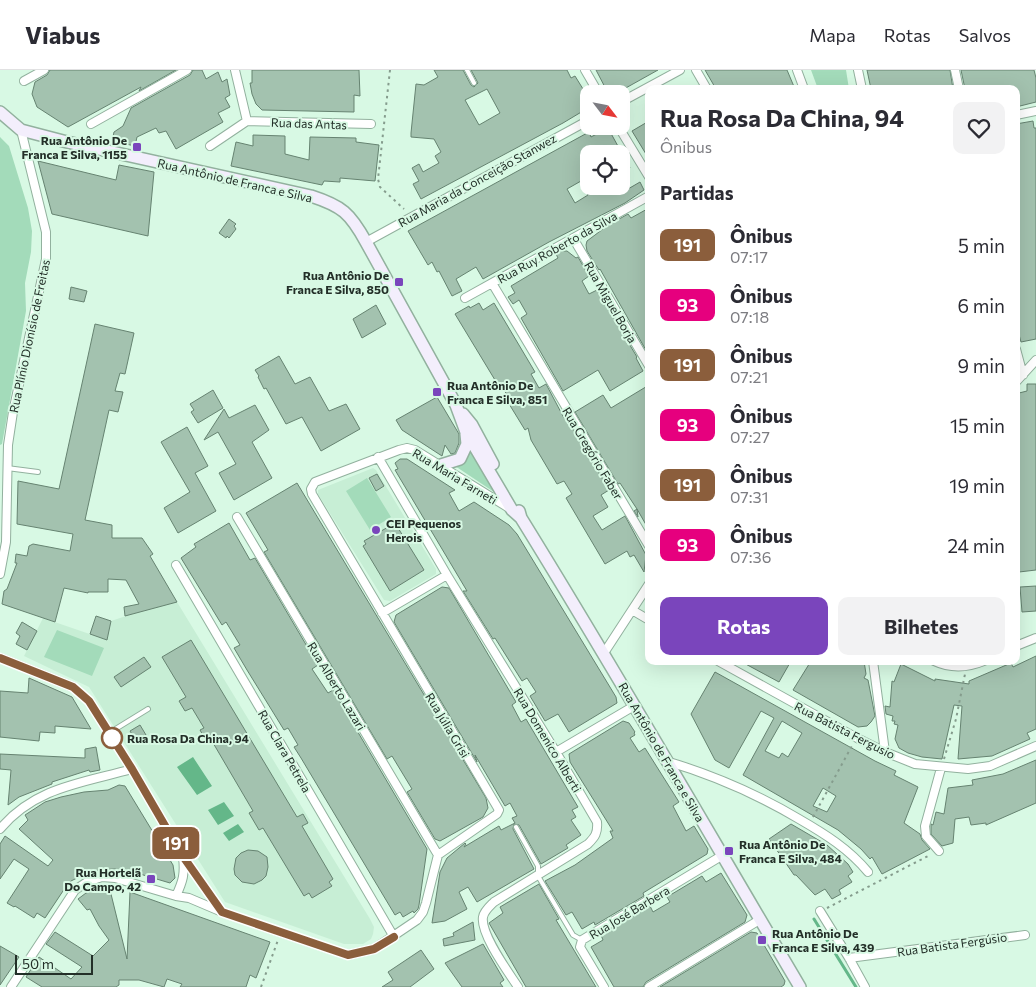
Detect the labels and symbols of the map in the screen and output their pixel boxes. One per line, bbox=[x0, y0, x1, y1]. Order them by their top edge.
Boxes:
north arrow bbox=[580, 85, 630, 135]
street label: Rua das Antas bbox=[271, 115, 347, 131]
street label: Rua Maria da Conceição Stanwez bbox=[395, 131, 559, 229]
place label: Rua Antônio De Franca E Silva, 1155 bbox=[22, 133, 127, 161]
marker: Rua Antônio De Franca E Silva, 1155 bbox=[131, 141, 143, 153]
street label: Rua Antônio de Franca e Silva bbox=[156, 155, 314, 205]
street label: Rua Ruy Roberto da Silva bbox=[495, 208, 619, 286]
street label: Rua Plínio Dionísio de Freitas bbox=[6, 258, 52, 414]
street label: Rua Miguel Borja bbox=[582, 259, 640, 345]
place label: Rua Antônio De Franca E Silva, 850 bbox=[286, 268, 389, 296]
marker: Rua Antônio De Franca E Silva, 850 bbox=[393, 276, 405, 288]
place label: Rua Antônio De Franca E Silva, 851 bbox=[447, 378, 548, 406]
marker: Rua Antônio De Franca E Silva, 851 bbox=[431, 386, 443, 398]
street label: Rua Gregório Faber bbox=[560, 404, 626, 502]
street label: Rua Maria Farneti bbox=[410, 445, 500, 507]
place label: CEI Pequenos Herois bbox=[386, 516, 462, 544]
marker: CEI Pequenos Herois bbox=[370, 524, 382, 536]
street label: Rua Alberto Lazari bbox=[305, 639, 369, 733]
street label: Rua Antônio de Franca e Silva bbox=[616, 680, 708, 824]
street label: Rua Domenico Alberti bbox=[511, 685, 585, 795]
street label: Rua Júlia Grisi bbox=[422, 690, 473, 761]
street label: Rua Batista Fergusio bbox=[792, 699, 898, 761]
street label: Rua Clara Petrela bbox=[256, 707, 314, 795]
marker: Rua Rosa Da China, 94 bbox=[101, 727, 123, 749]
place label: Rua Rosa Da China, 94 bbox=[127, 731, 250, 745]
line badge: 191 bbox=[147, 827, 205, 859]
place label: Rua Antônio De Franca E Silva, 484 bbox=[739, 837, 842, 865]
marker: Rua Antônio De Franca E Silva, 484 bbox=[723, 845, 735, 857]
place label: Rua Hortelã Do Campo, 42 bbox=[64, 865, 141, 893]
marker: Rua Hortelã Do Campo, 42 bbox=[145, 873, 157, 885]
street label: Rua José Barbera bbox=[586, 883, 672, 942]
place label: Rua Antônio De Franca E Silva, 439 bbox=[772, 926, 874, 954]
street label: Rua Batista Fergúsio bbox=[896, 929, 1008, 959]
marker: Rua Antônio De Franca E Silva, 439 bbox=[756, 934, 768, 946]
scale bar bbox=[15, 952, 92, 975]

